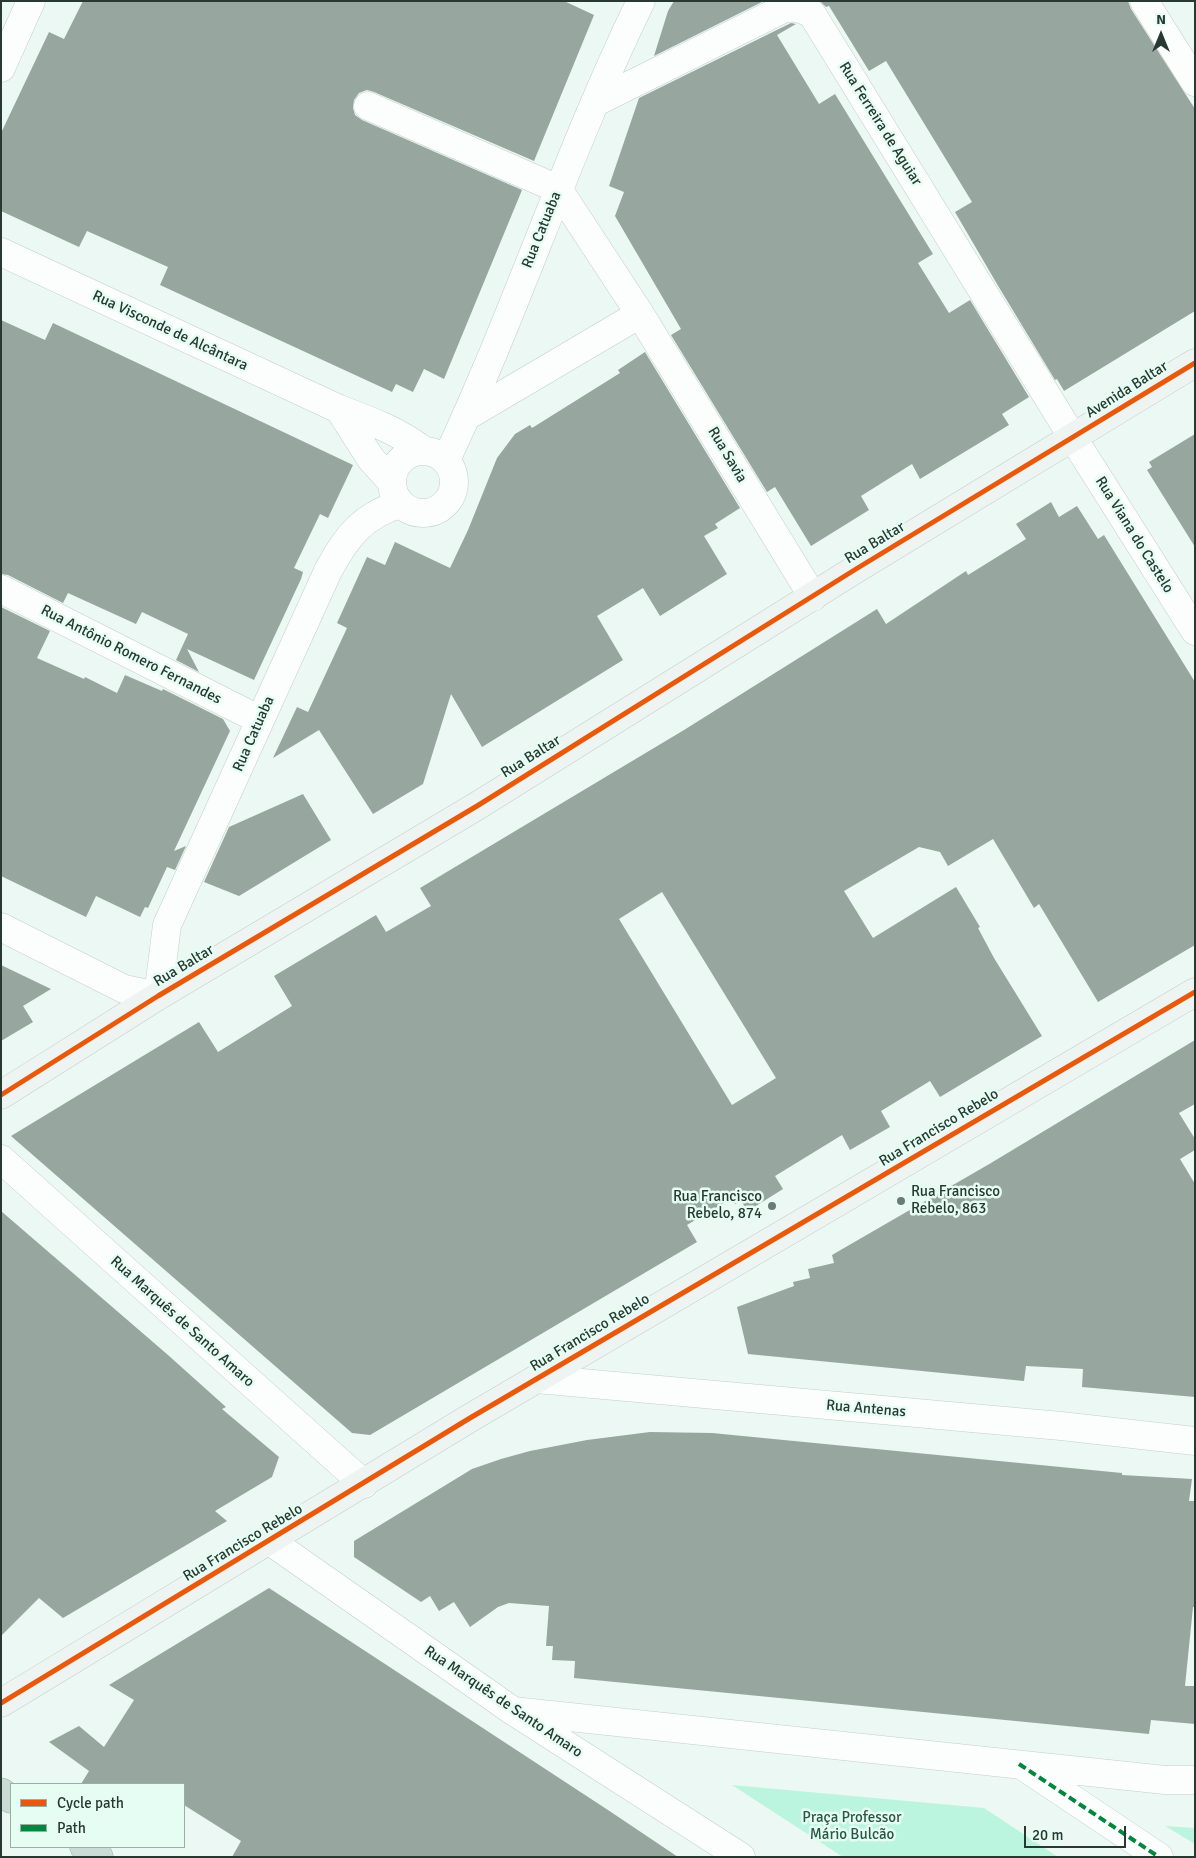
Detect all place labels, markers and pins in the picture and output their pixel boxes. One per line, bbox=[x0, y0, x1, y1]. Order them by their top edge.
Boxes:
place label: Rua Francisco Rebelo, 863 bbox=[911, 1183, 1000, 1218]
place label: Rua Francisco Rebelo, 874 bbox=[673, 1188, 762, 1223]
marker: Rua Francisco Rebelo, 863 bbox=[895, 1195, 907, 1207]
marker: Rua Francisco Rebelo, 874 bbox=[766, 1200, 778, 1212]

